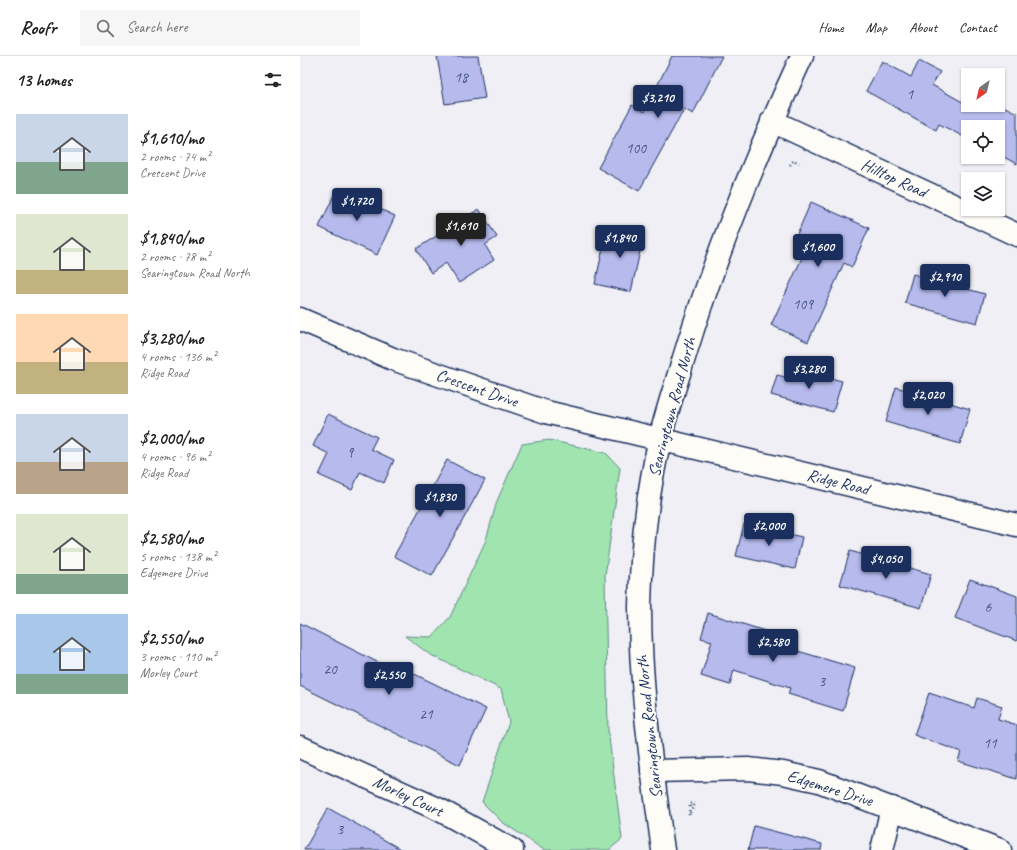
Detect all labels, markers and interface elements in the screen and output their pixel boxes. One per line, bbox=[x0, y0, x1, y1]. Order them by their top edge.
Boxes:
search box bbox=[80, 10, 360, 46]
text: Roofr bbox=[20, 16, 56, 40]
icon: search bbox=[94, 17, 116, 39]
text: Search here bbox=[126, 18, 188, 37]
text: Home bbox=[818, 19, 844, 36]
text: Map bbox=[866, 19, 887, 36]
text: About bbox=[909, 19, 937, 36]
text: Contact bbox=[959, 19, 997, 36]
house number: 18 bbox=[454, 68, 469, 87]
north arrow bbox=[961, 68, 1005, 112]
map controls bbox=[961, 68, 1005, 216]
icon: filters bbox=[262, 69, 284, 91]
text: 13 homes bbox=[16, 70, 72, 91]
pin: $3,210 bbox=[625, 85, 691, 119]
house number: 1 bbox=[907, 85, 915, 104]
text: $3,210 bbox=[642, 90, 674, 106]
button: locate bbox=[961, 120, 1005, 164]
text: $1,610/mo bbox=[140, 128, 204, 149]
icon: home bbox=[48, 130, 96, 178]
house number: 100 bbox=[626, 139, 647, 158]
text: 2 rooms · 74 m² bbox=[140, 149, 210, 165]
street label: Hilltop Road bbox=[858, 154, 933, 204]
text: Crescent Drive bbox=[140, 165, 205, 181]
button: layers bbox=[961, 172, 1005, 216]
pin: $1,720 bbox=[324, 188, 390, 222]
text: $1,720 bbox=[341, 193, 373, 209]
pin: $1,610 bbox=[428, 213, 494, 247]
text: $1,610 bbox=[445, 218, 477, 234]
pin: $1,840 bbox=[587, 225, 653, 259]
text: $1,840/mo bbox=[140, 228, 203, 249]
icon: home bbox=[48, 230, 96, 278]
text: $1,840 bbox=[604, 230, 636, 246]
pin: $1,600 bbox=[785, 234, 851, 268]
text: $1,600 bbox=[802, 239, 834, 255]
text: 2 rooms · 78 m² bbox=[140, 249, 210, 265]
pin: $2,910 bbox=[912, 264, 978, 298]
text: Searingtown Road North bbox=[140, 265, 250, 281]
text: $2,910 bbox=[929, 269, 961, 285]
house number: 109 bbox=[793, 295, 814, 314]
text: $3,280/mo bbox=[140, 328, 203, 349]
icon: home bbox=[48, 330, 96, 378]
street label: Searingtown Road North bbox=[643, 334, 701, 479]
text: 4 rooms · 136 m² bbox=[140, 349, 216, 365]
pin: $3,280 bbox=[776, 356, 842, 390]
text: $3,280 bbox=[793, 361, 825, 377]
street label: Crescent Drive bbox=[433, 364, 522, 412]
text: Ridge Road bbox=[140, 365, 188, 381]
pin: $2,020 bbox=[895, 382, 961, 416]
text: $2,020 bbox=[912, 387, 944, 403]
text: $2,000/mo bbox=[140, 428, 203, 449]
icon: home bbox=[48, 430, 96, 478]
house number: 9 bbox=[347, 443, 355, 462]
text: 4 rooms · 96 m² bbox=[140, 449, 210, 465]
street label: Ridge Road bbox=[805, 464, 873, 500]
text: Ridge Road bbox=[140, 465, 188, 481]
pin: $1,830 bbox=[407, 484, 473, 518]
text: $1,830 bbox=[424, 489, 456, 505]
pin: $2,000 bbox=[736, 513, 802, 547]
text: $2,000 bbox=[753, 518, 785, 534]
text: $2,580/mo bbox=[140, 528, 203, 549]
icon: home bbox=[48, 530, 96, 578]
pin: $4,050 bbox=[853, 546, 919, 580]
text: 5 rooms · 138 m² bbox=[140, 549, 216, 565]
text: $4,050 bbox=[870, 551, 902, 567]
text: Edgemere Drive bbox=[140, 565, 208, 581]
house number: 6 bbox=[985, 598, 993, 617]
text: $2,550/mo bbox=[140, 628, 203, 649]
pin: $2,580 bbox=[740, 629, 806, 663]
icon: home bbox=[48, 630, 96, 678]
text: $2,580 bbox=[757, 634, 789, 650]
text: 3 rooms · 110 m² bbox=[140, 649, 216, 665]
street label: Searingtown Road North bbox=[631, 653, 667, 799]
house number: 20 bbox=[323, 660, 338, 679]
pin: $2,550 bbox=[356, 662, 422, 696]
text: Morley Court bbox=[140, 665, 197, 681]
text: $2,550 bbox=[373, 667, 405, 683]
house number: 3 bbox=[819, 672, 827, 691]
house number: 21 bbox=[419, 705, 434, 724]
house number: 11 bbox=[983, 734, 998, 753]
street label: Edgemere Drive bbox=[785, 765, 877, 811]
street label: Morley Court bbox=[370, 771, 448, 822]
house number: 3 bbox=[337, 820, 345, 839]

